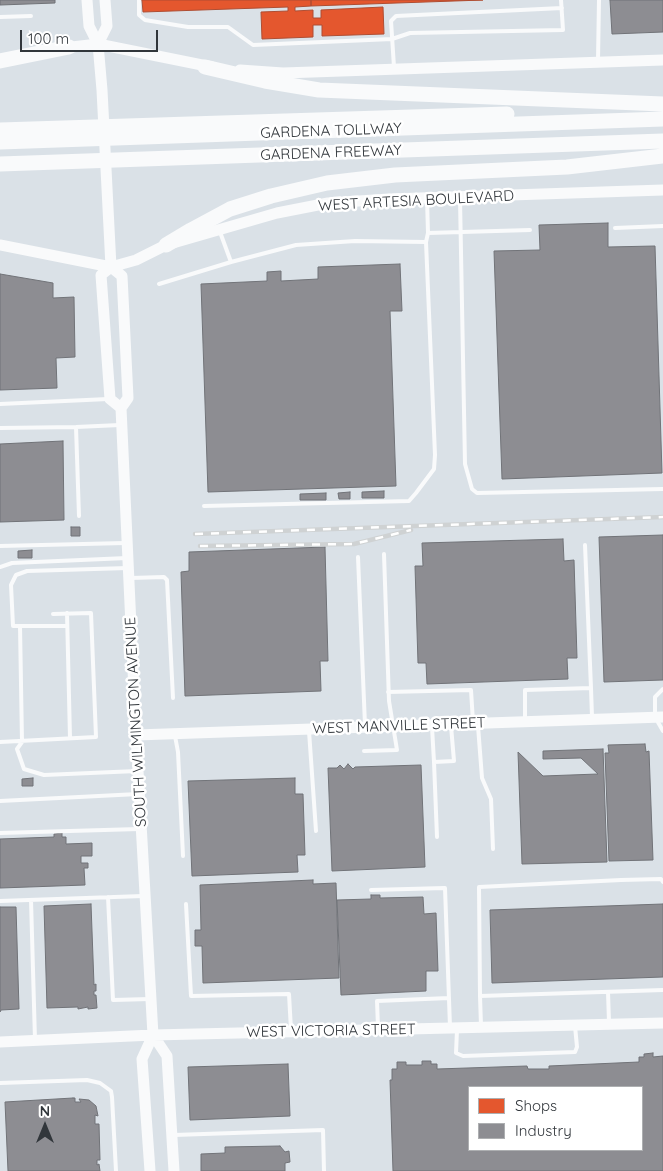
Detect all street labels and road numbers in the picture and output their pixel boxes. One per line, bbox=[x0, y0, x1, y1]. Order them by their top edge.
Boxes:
street label: GARDENA TOLLWAY bbox=[260, 120, 402, 142]
street label: GARDENA FREEWAY bbox=[260, 142, 402, 164]
street label: WEST ARTESIA BOULEVARD bbox=[318, 187, 514, 215]
street label: SOUTH WILMINGTON AVENUE bbox=[122, 617, 150, 827]
street label: WEST MANVILLE STREET bbox=[312, 714, 486, 738]
street label: WEST VICTORIA STREET bbox=[246, 1021, 416, 1041]

